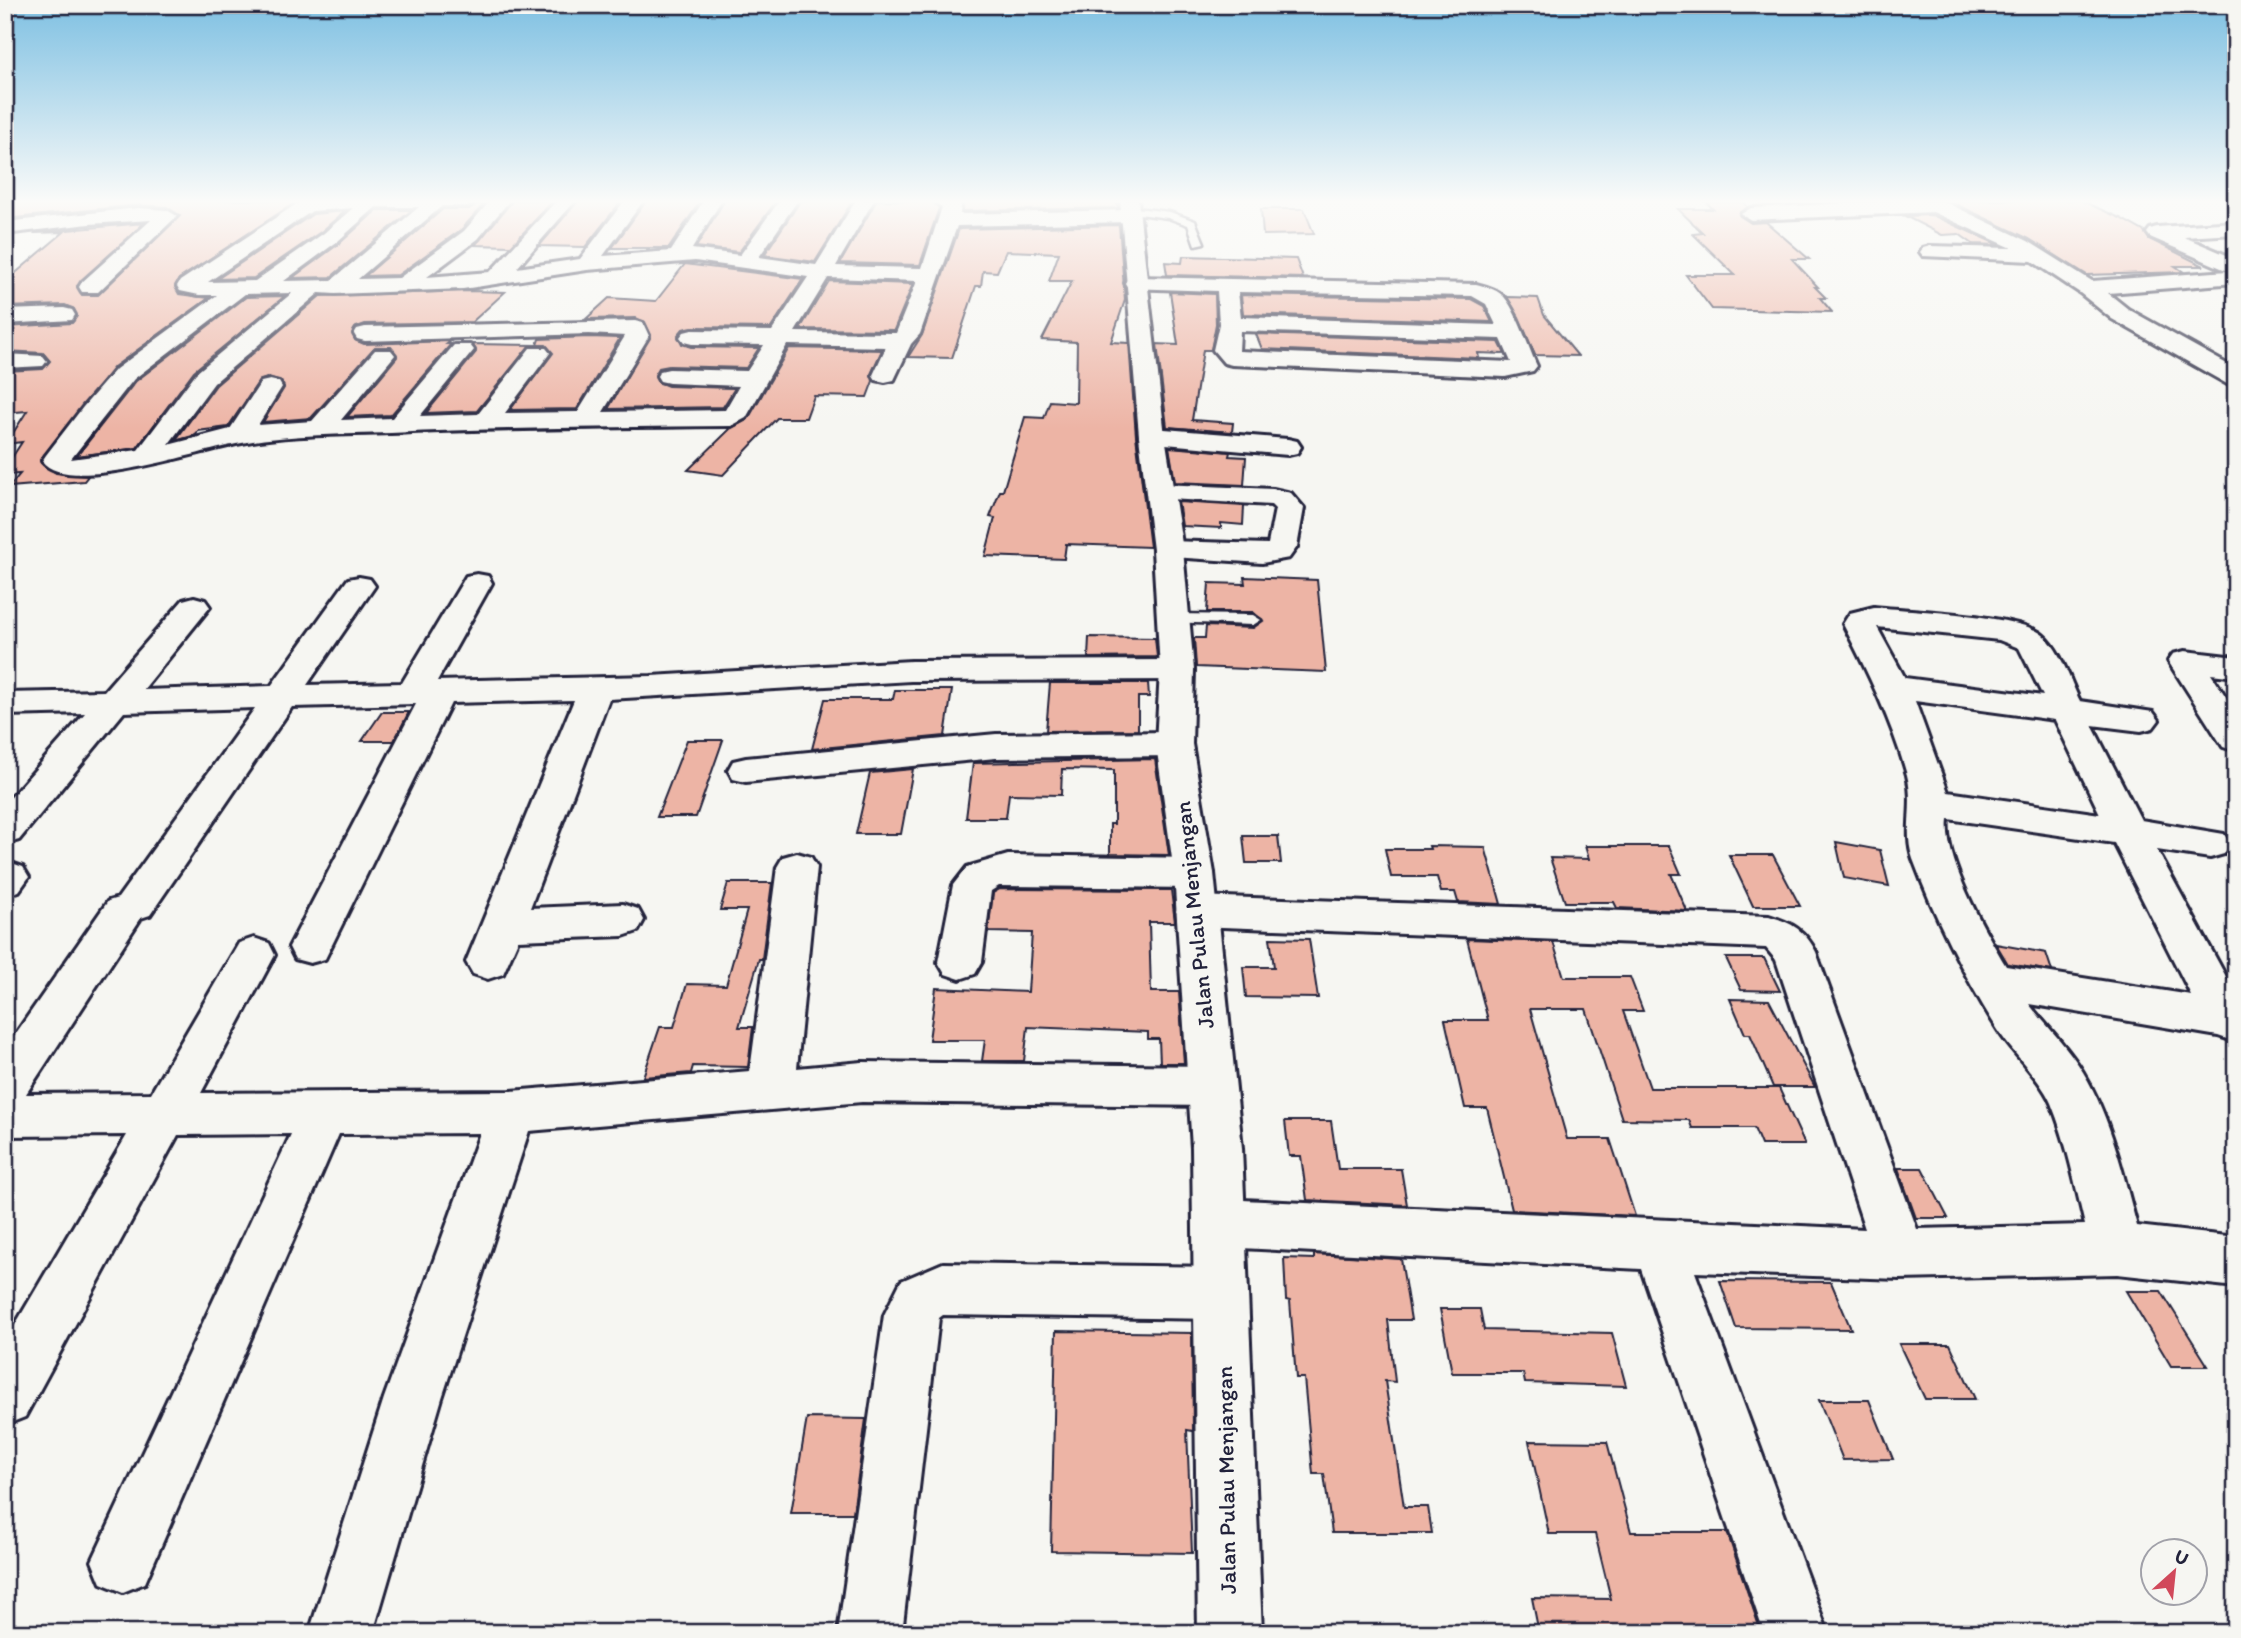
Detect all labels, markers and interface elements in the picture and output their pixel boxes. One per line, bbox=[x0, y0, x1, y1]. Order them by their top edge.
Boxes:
street label: Jalan Pulau Menjangan bbox=[1168, 800, 1220, 1030]
street label: Jalan Pulau Menjangan bbox=[1210, 1366, 1242, 1594]
north arrow bbox=[2140, 1536, 2210, 1606]
text: U bbox=[2171, 1544, 2192, 1570]

